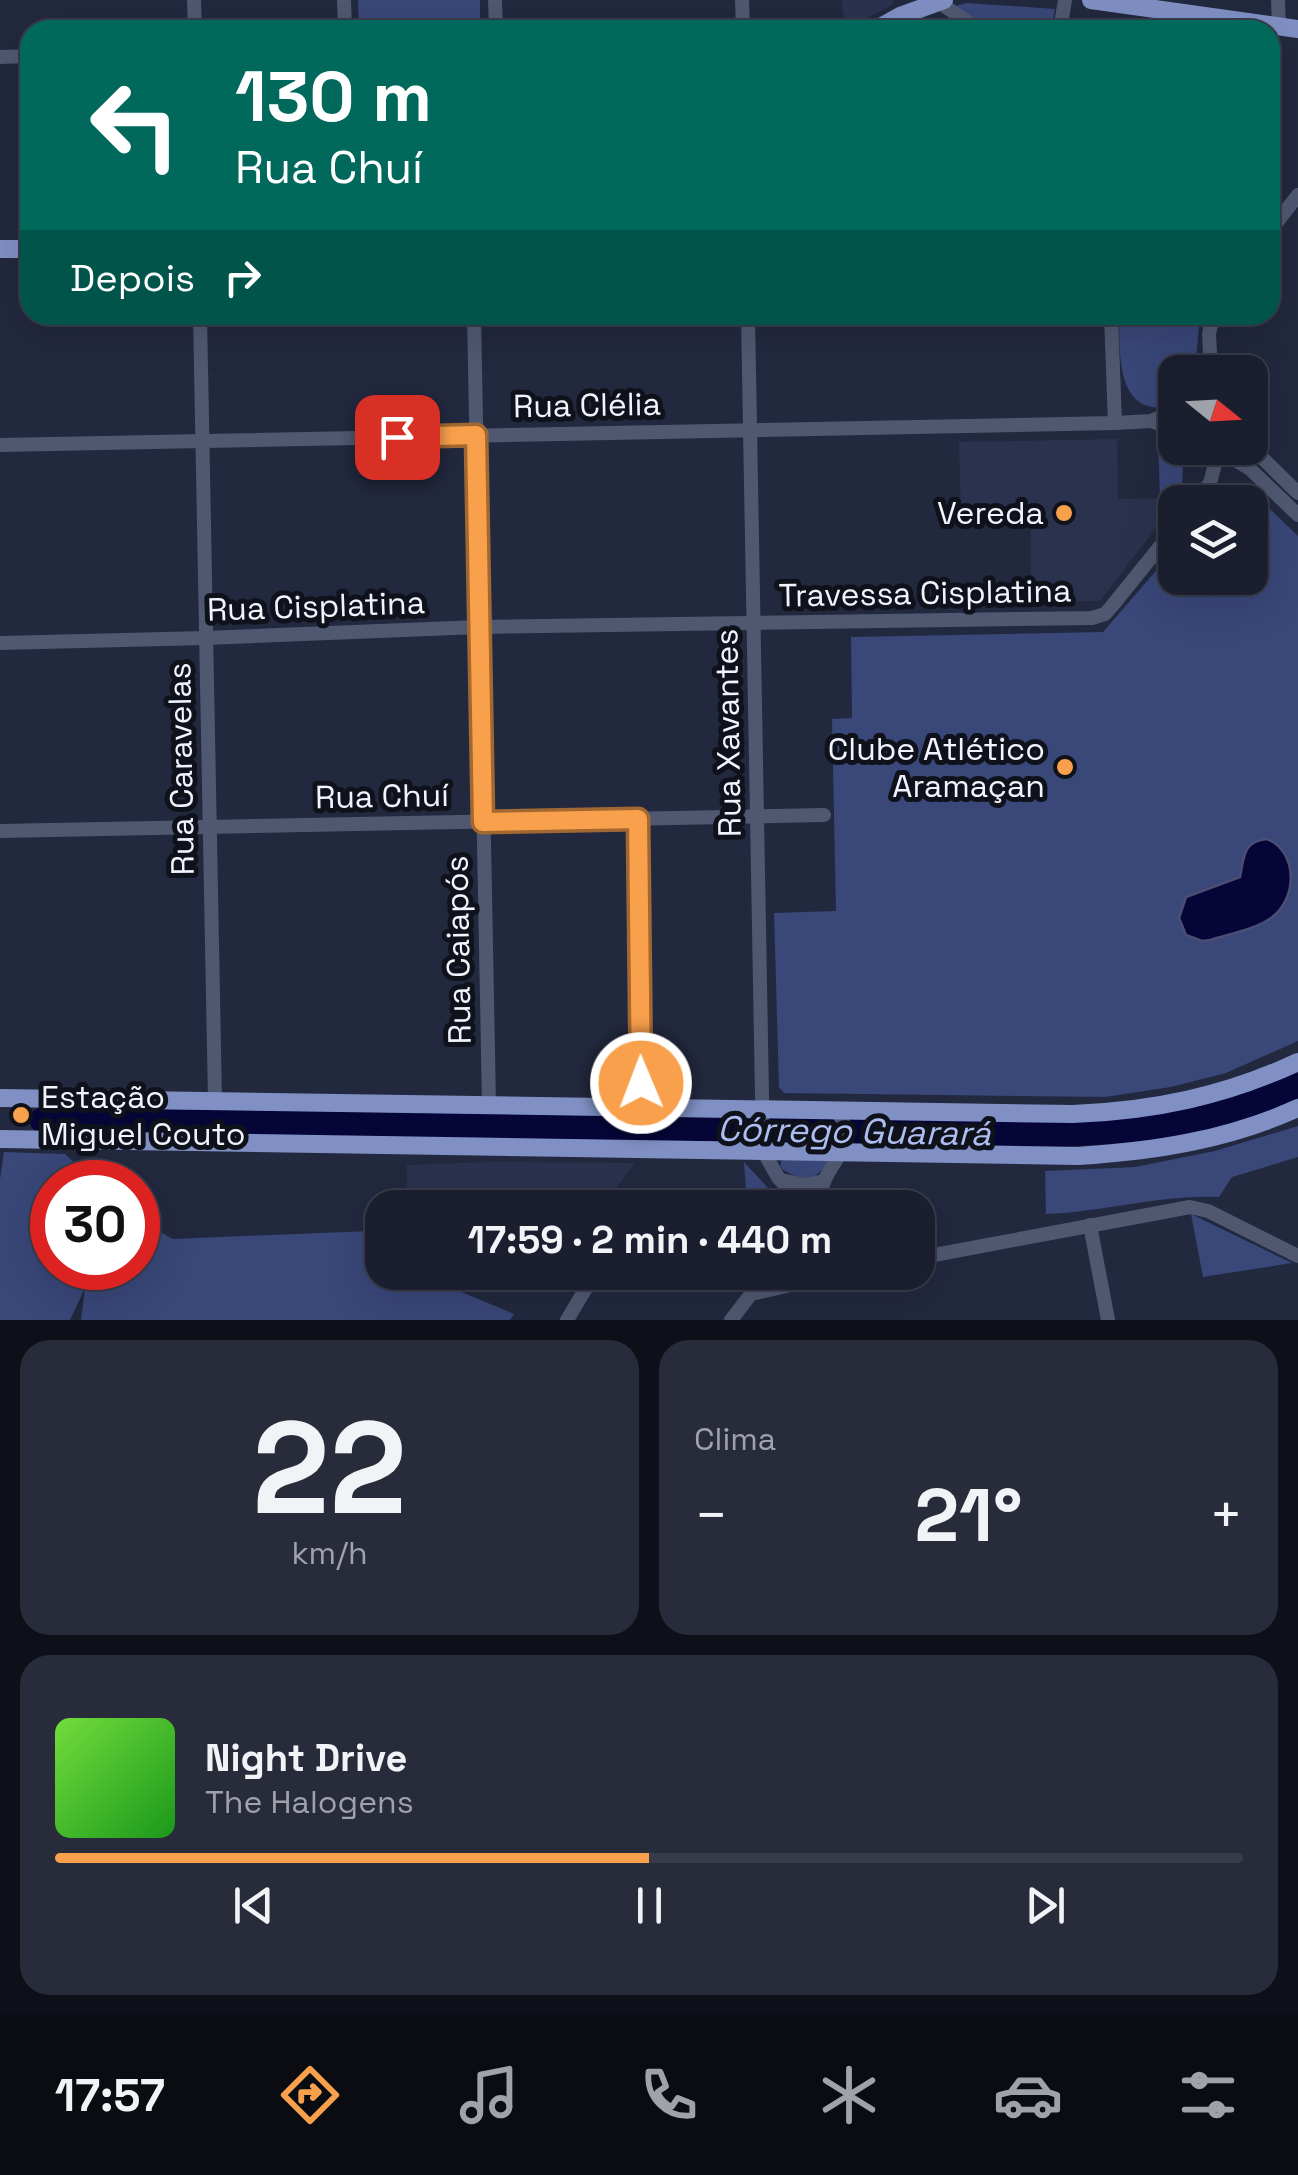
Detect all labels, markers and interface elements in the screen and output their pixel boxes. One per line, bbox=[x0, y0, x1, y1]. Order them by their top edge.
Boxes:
text: 130 m bbox=[235, 52, 432, 141]
icon: left bbox=[70, 60, 200, 190]
text: Rua Chuí bbox=[235, 139, 423, 196]
icon: right bbox=[215, 250, 270, 305]
text: Depois bbox=[70, 254, 195, 302]
north arrow bbox=[1158, 355, 1268, 465]
map controls bbox=[1158, 355, 1268, 595]
street label: Rua Clélia bbox=[513, 384, 661, 426]
pin bbox=[355, 395, 440, 480]
icon: arrive bbox=[370, 410, 425, 465]
button: layers bbox=[1158, 485, 1268, 595]
place label: Vereda bbox=[937, 493, 1044, 533]
marker: Vereda bbox=[1053, 502, 1075, 524]
street label: Travessa Cisplatina bbox=[778, 570, 1072, 616]
street label: Rua Cisplatina bbox=[206, 582, 426, 630]
street label: Rua Xavantes bbox=[706, 628, 750, 838]
street label: Rua Caravelas bbox=[159, 662, 203, 876]
place label: Clube Atlético Aramaçan bbox=[828, 729, 1045, 806]
marker: Clube Atlético Aramaçan bbox=[1054, 756, 1076, 778]
street label: Rua Chuí bbox=[315, 775, 449, 817]
street label: Rua Caiapós bbox=[436, 855, 480, 1045]
position arrow bbox=[589, 1031, 693, 1135]
place label: Estação Miguel Couto bbox=[41, 1077, 245, 1154]
marker: Estação Miguel Couto bbox=[10, 1104, 32, 1126]
water label: Córrego Guarará bbox=[717, 1107, 992, 1155]
speed limit sign: 30 bbox=[30, 1160, 160, 1290]
text: 17:59 · 2 min · 440 m bbox=[468, 1216, 832, 1264]
text: 22 bbox=[252, 1385, 407, 1551]
text: Clima bbox=[694, 1419, 776, 1459]
text: 21° bbox=[914, 1467, 1023, 1563]
text: − bbox=[694, 1480, 728, 1550]
text: + bbox=[1209, 1480, 1243, 1550]
text: km/h bbox=[291, 1533, 368, 1573]
text: Night Drive bbox=[205, 1734, 407, 1782]
text: The Halogens bbox=[205, 1782, 414, 1822]
icon: previous bbox=[226, 1878, 281, 1933]
icon: pause bbox=[622, 1878, 677, 1933]
icon: next bbox=[1018, 1878, 1073, 1933]
icon: directions bbox=[275, 2060, 345, 2130]
icon: music bbox=[454, 2060, 524, 2130]
icon: phone bbox=[634, 2060, 704, 2130]
icon: climate bbox=[814, 2060, 884, 2130]
icon: car bbox=[993, 2060, 1063, 2130]
icon: filters bbox=[1173, 2060, 1243, 2130]
text: 17:57 bbox=[55, 2067, 165, 2124]

